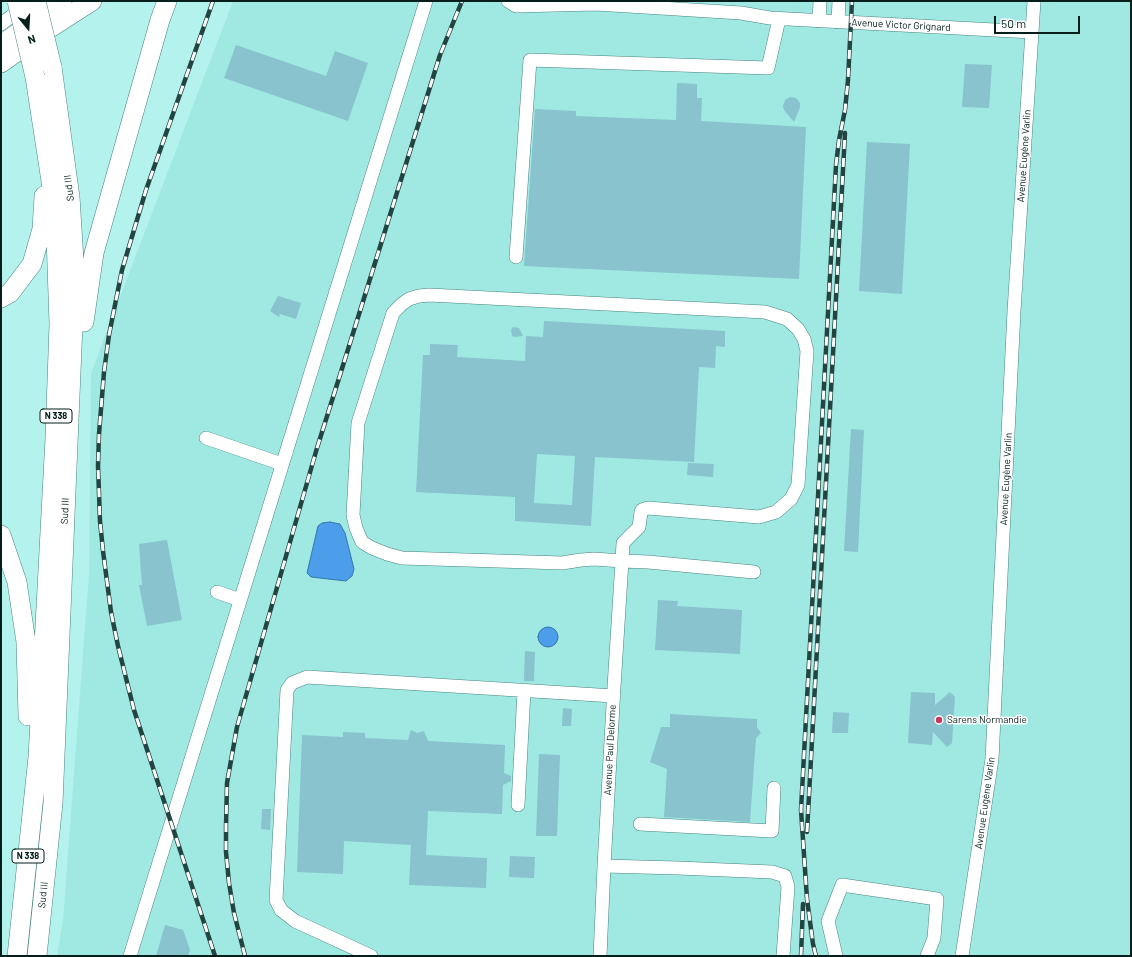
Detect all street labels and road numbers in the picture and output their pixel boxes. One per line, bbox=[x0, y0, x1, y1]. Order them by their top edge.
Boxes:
street label: Avenue Victor Grignard bbox=[851, 16, 951, 34]
street label: Avenue Eugène Varlin bbox=[1015, 109, 1033, 203]
street label: Sud III bbox=[61, 174, 77, 202]
road number: N 338 bbox=[40, 409, 72, 423]
street label: Avenue Eugène Varlin bbox=[998, 432, 1014, 526]
street label: Sud III bbox=[59, 498, 71, 524]
street label: Avenue Paul Delorme bbox=[602, 704, 618, 796]
street label: Avenue Eugène Varlin bbox=[973, 756, 997, 850]
road number: N 338 bbox=[12, 849, 44, 863]
street label: Sud III bbox=[36, 881, 50, 909]

